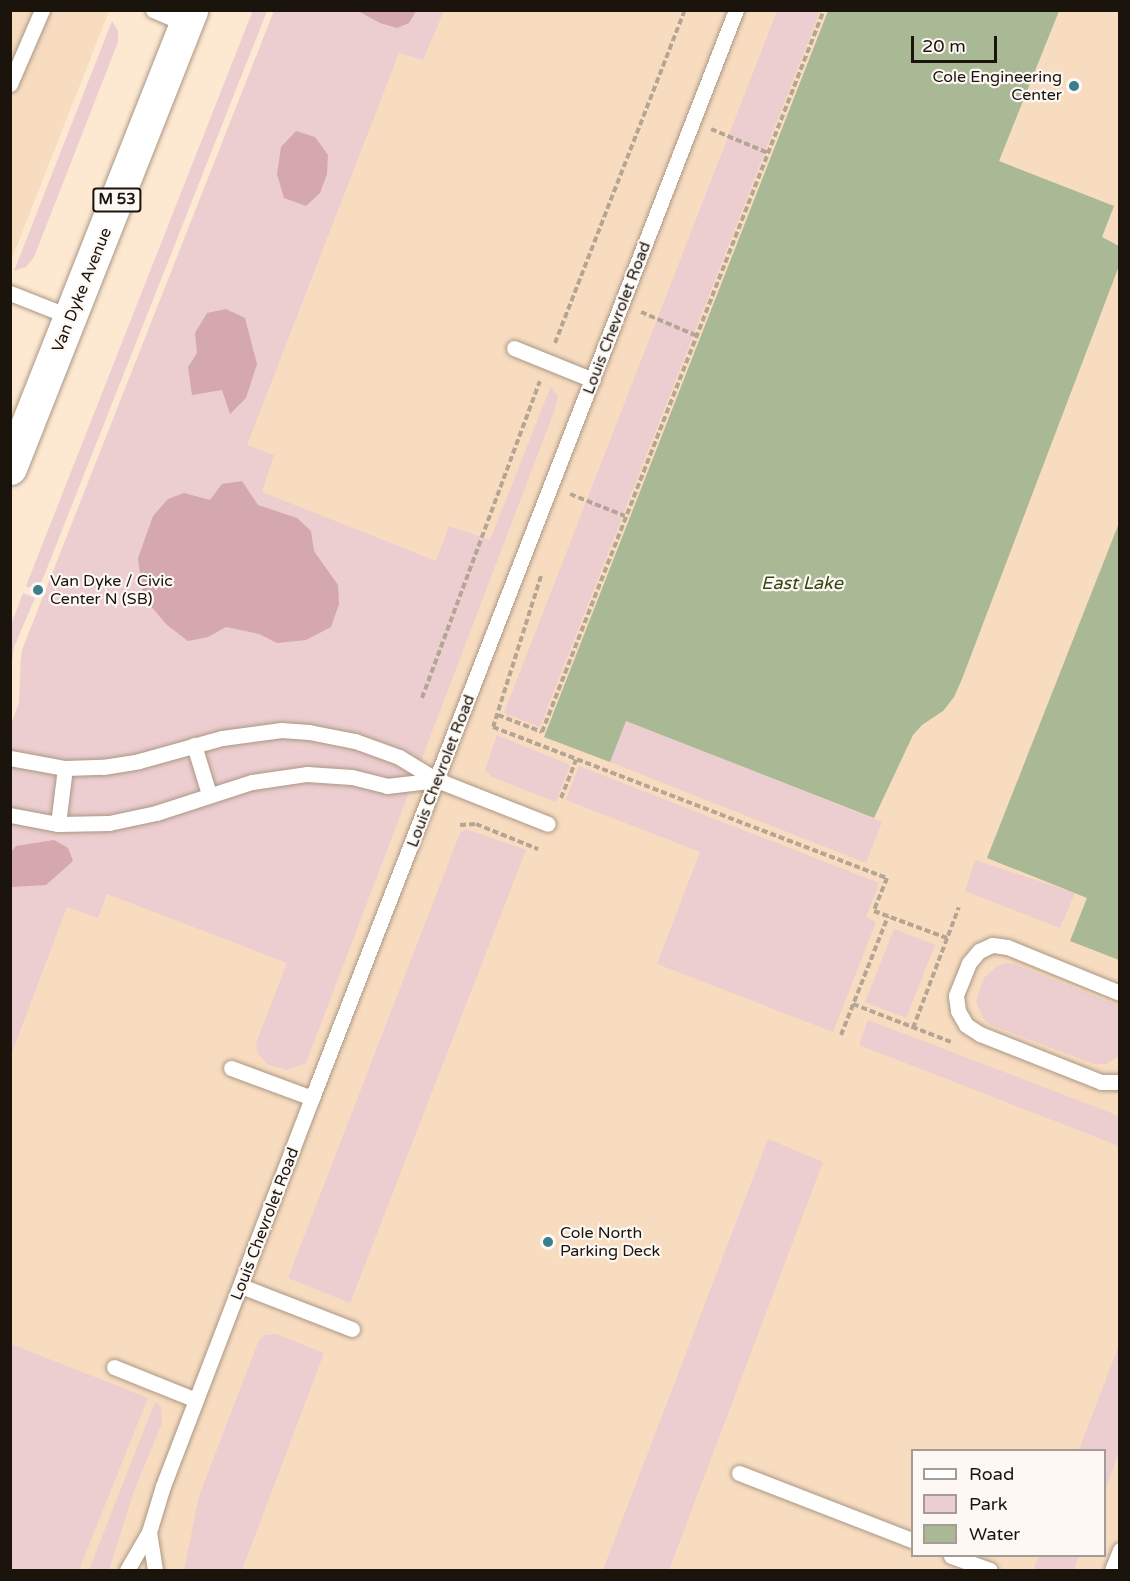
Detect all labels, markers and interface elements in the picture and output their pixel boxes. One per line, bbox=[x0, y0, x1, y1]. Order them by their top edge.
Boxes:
scale bar bbox=[914, 24, 1000, 62]
text: 20 m bbox=[922, 35, 966, 57]
place label: Cole Engineering Center bbox=[932, 67, 1062, 105]
marker: Cole Engineering Center bbox=[1067, 79, 1081, 93]
road number: M 53 bbox=[92, 188, 142, 212]
street label: Van Dyke Avenue bbox=[48, 225, 116, 355]
street label: Louis Chevrolet Road bbox=[579, 239, 655, 397]
place label: Van Dyke / Civic Center N (SB) bbox=[50, 571, 173, 609]
water label: East Lake bbox=[761, 572, 843, 594]
marker: Van Dyke / Civic Center N (SB) bbox=[31, 583, 45, 597]
street label: Louis Chevrolet Road bbox=[403, 692, 479, 850]
street label: Louis Chevrolet Road bbox=[227, 1145, 303, 1303]
place label: Cole North Parking Deck bbox=[560, 1223, 660, 1261]
marker: Cole North Parking Deck bbox=[541, 1235, 555, 1249]
legend bbox=[911, 1449, 1106, 1557]
text: Road bbox=[969, 1463, 1014, 1485]
text: Park bbox=[969, 1493, 1007, 1515]
text: Water bbox=[969, 1523, 1020, 1545]

